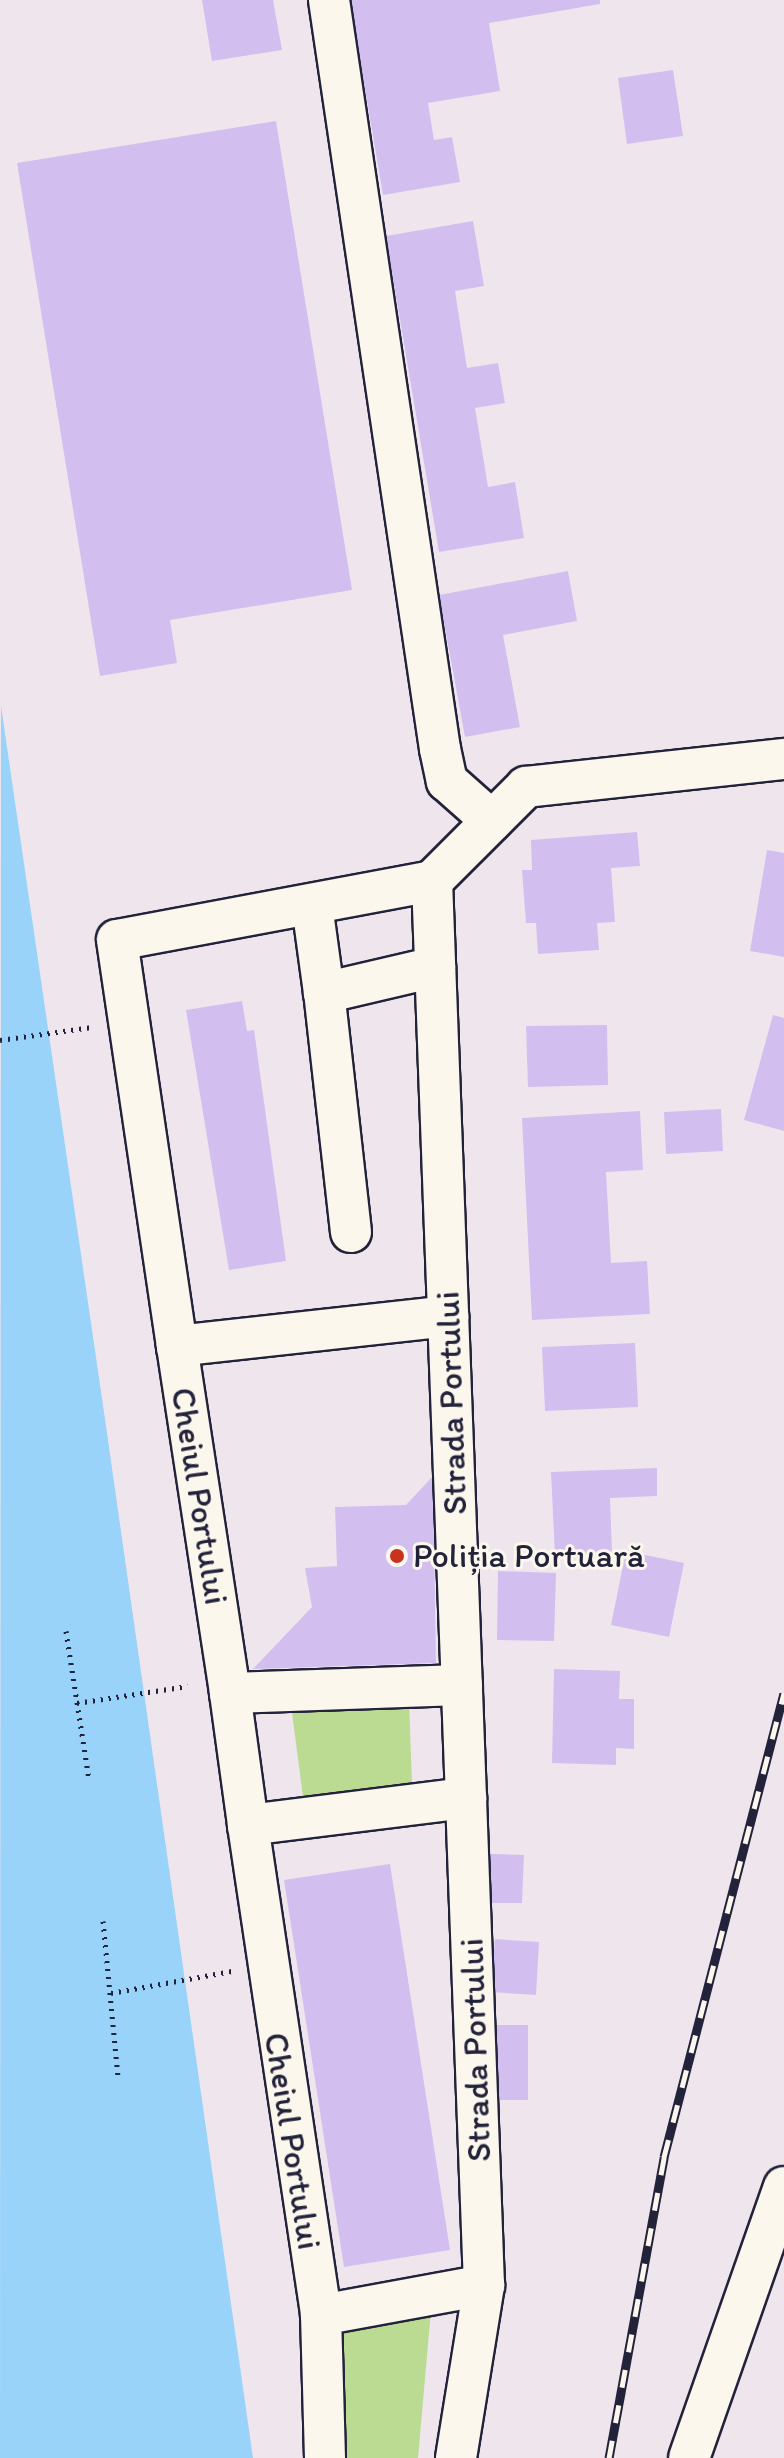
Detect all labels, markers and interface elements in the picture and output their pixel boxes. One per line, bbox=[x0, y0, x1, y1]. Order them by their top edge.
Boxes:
street label: Strada Portului bbox=[427, 1291, 475, 1515]
street label: Cheiul Portului bbox=[163, 1385, 237, 1607]
place label: Poliția Portuară bbox=[413, 1536, 643, 1576]
marker: Poliția Portuară bbox=[388, 1547, 406, 1565]
street label: Strada Portului bbox=[451, 1938, 499, 2162]
street label: Cheiul Portului bbox=[256, 2030, 330, 2252]

